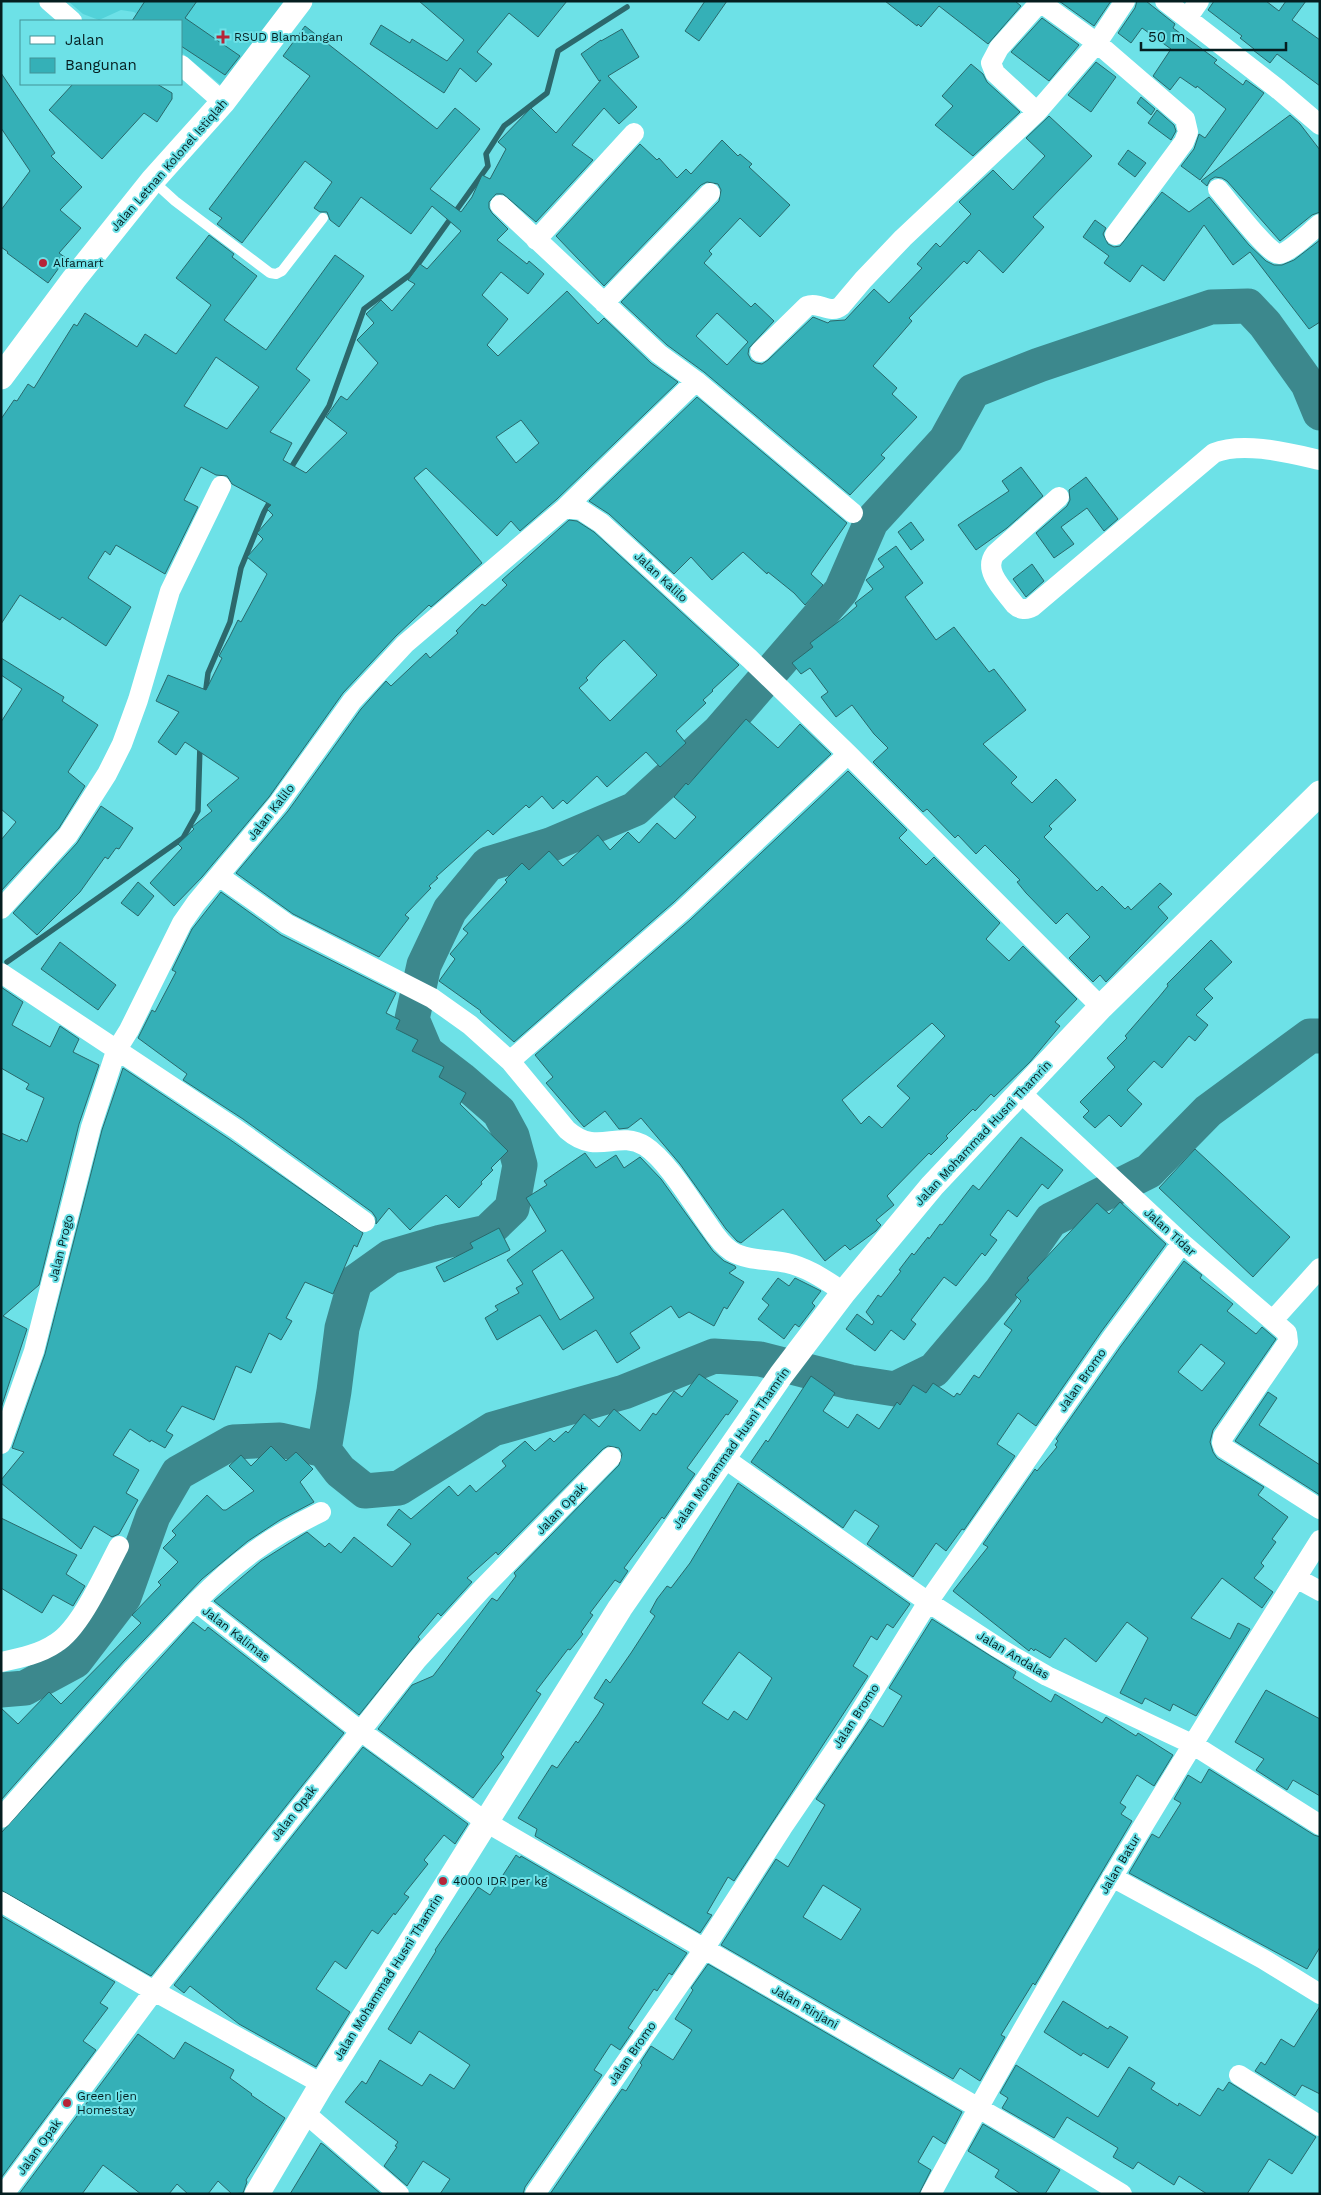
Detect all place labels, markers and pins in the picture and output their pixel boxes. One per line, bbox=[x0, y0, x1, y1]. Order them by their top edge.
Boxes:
marker: RSUD Blambangan bbox=[216, 30, 230, 44]
place label: RSUD Blambangan bbox=[234, 30, 343, 44]
place label: Alfamart bbox=[53, 256, 104, 270]
marker: Alfamart bbox=[37, 257, 49, 269]
place label: 4000 IDR per kg bbox=[453, 1874, 548, 1888]
marker: 4000 IDR per kg bbox=[437, 1875, 449, 1887]
place label: Green Ijen Homestay bbox=[77, 2089, 137, 2117]
marker: Green Ijen Homestay bbox=[61, 2097, 73, 2109]

